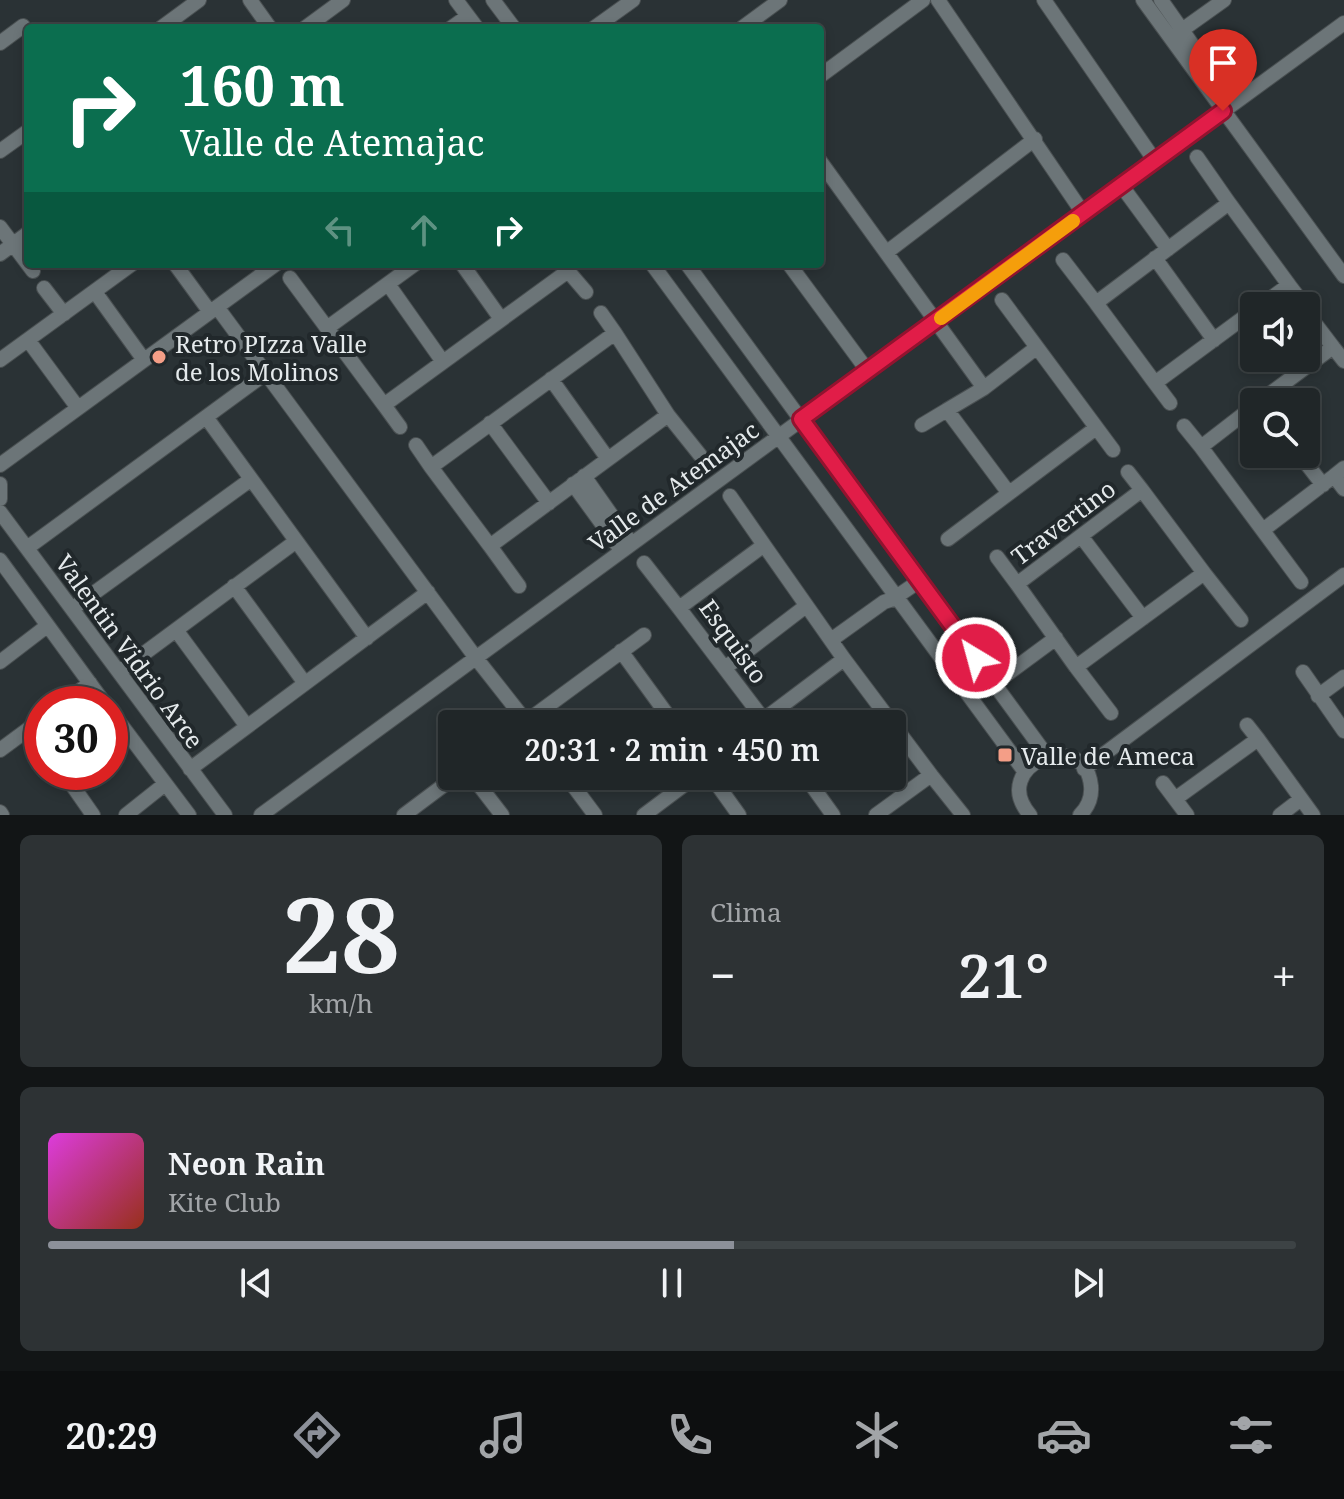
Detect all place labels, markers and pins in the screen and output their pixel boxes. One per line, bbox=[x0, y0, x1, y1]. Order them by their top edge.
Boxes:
pin bbox=[1189, 29, 1257, 111]
place label: Retro PIzza Valle de los Molinos bbox=[175, 327, 367, 388]
marker: Retro PIzza Valle de los Molinos bbox=[150, 348, 168, 366]
place label: Valle de Ameca bbox=[1021, 739, 1195, 772]
marker: Valle de Ameca bbox=[996, 746, 1014, 764]

